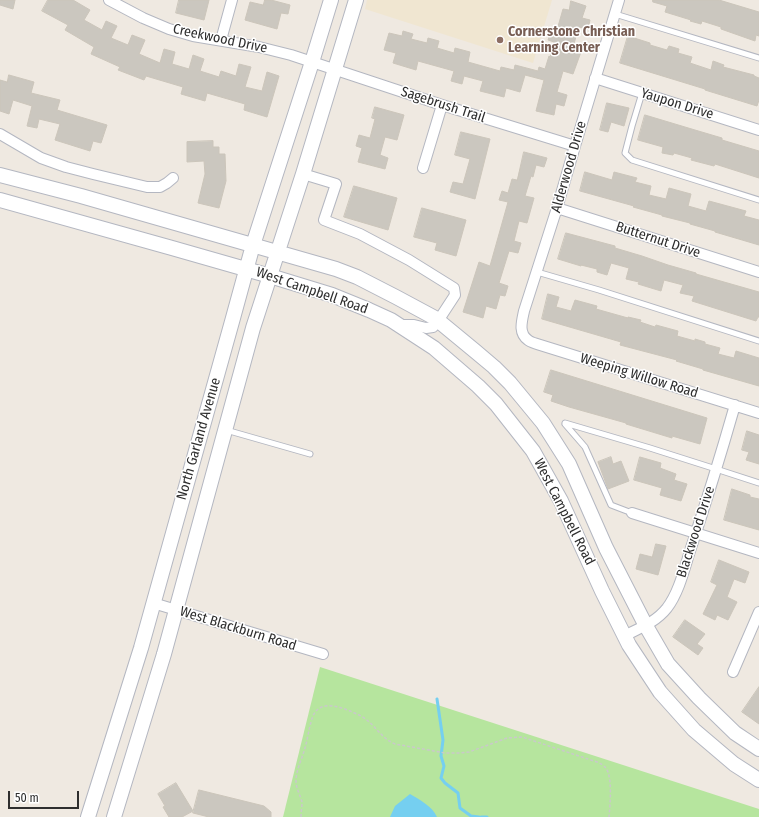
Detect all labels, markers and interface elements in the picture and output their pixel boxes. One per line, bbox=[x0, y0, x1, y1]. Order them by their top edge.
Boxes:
street label: Creekwood Drive bbox=[171, 21, 269, 57]
place label: Cornerstone Christian Learning Center bbox=[508, 24, 635, 56]
marker: Cornerstone Christian Learning Center bbox=[495, 35, 505, 45]
street label: Sagebrush Trail bbox=[399, 83, 487, 127]
street label: Yaupon Drive bbox=[639, 85, 715, 123]
street label: Alderwood Drive bbox=[548, 119, 590, 215]
street label: Butternut Drive bbox=[614, 218, 702, 262]
street label: West Campbell Road bbox=[254, 264, 370, 318]
street label: Weeping Willow Road bbox=[578, 350, 700, 402]
street label: North Garland Avenue bbox=[173, 376, 225, 502]
street label: West Campbell Road bbox=[530, 456, 598, 568]
street label: Blackwood Drive bbox=[673, 484, 719, 580]
street label: West Blackburn Road bbox=[178, 603, 298, 655]
scale bar bbox=[10, 783, 81, 809]
text: 50 m bbox=[15, 791, 39, 805]

